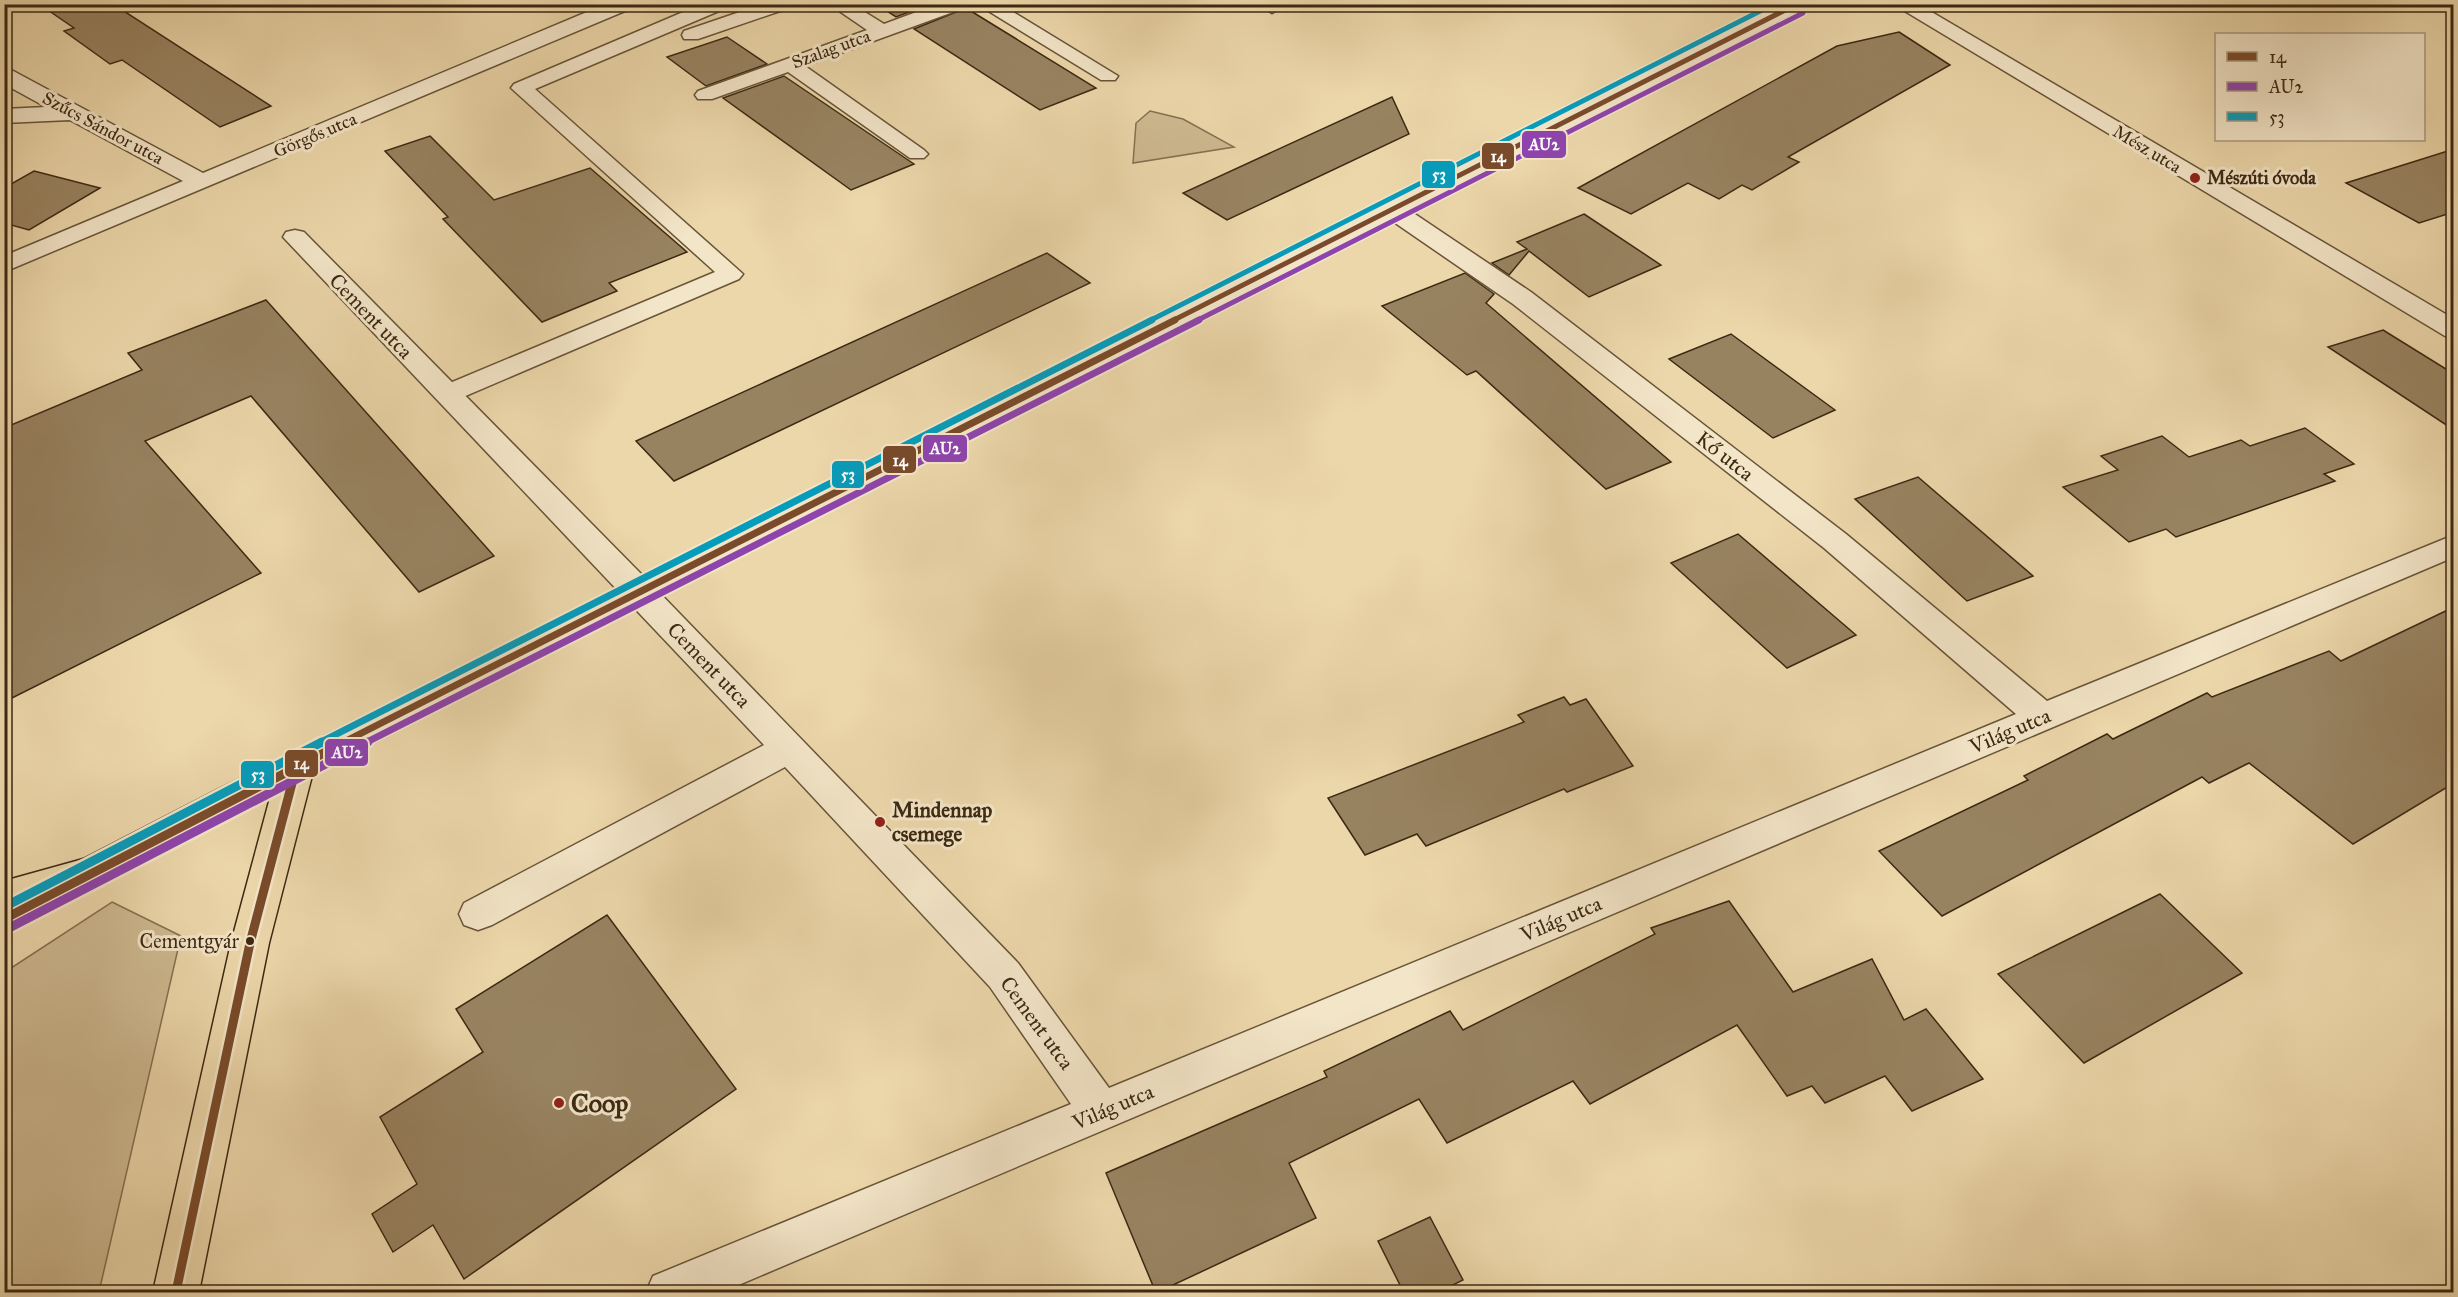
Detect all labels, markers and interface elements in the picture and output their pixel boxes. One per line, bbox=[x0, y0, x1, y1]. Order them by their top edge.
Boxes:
street label: Szalag utca bbox=[789, 24, 874, 74]
legend bbox=[2215, 33, 2425, 141]
text: 14 bbox=[2269, 46, 2287, 68]
text: AU2 bbox=[2268, 76, 2304, 98]
street label: Szűcs Sándor utca bbox=[39, 87, 168, 169]
text: 53 bbox=[2269, 106, 2285, 128]
street label: Görgős utca bbox=[270, 107, 361, 163]
street label: Mész utca bbox=[2109, 120, 2185, 178]
line badge: AU2 bbox=[1521, 130, 1567, 159]
text: AU2 bbox=[1528, 135, 1560, 154]
line badge: 14 bbox=[1481, 142, 1515, 170]
text: 14 bbox=[1490, 147, 1507, 167]
line badge: 53 bbox=[1421, 160, 1456, 189]
text: 53 bbox=[1432, 165, 1446, 185]
place label: Mészúti óvoda bbox=[2207, 167, 2316, 189]
marker: Mészúti óvoda bbox=[2188, 171, 2202, 185]
street label: Cement utca bbox=[324, 268, 418, 364]
street label: Kő utca bbox=[1691, 425, 1759, 487]
line badge: AU2 bbox=[922, 434, 968, 463]
text: AU2 bbox=[929, 439, 961, 458]
line badge: 14 bbox=[882, 445, 917, 474]
text: 14 bbox=[892, 451, 909, 471]
line badge: 53 bbox=[831, 460, 865, 489]
text: 53 bbox=[841, 465, 855, 485]
street label: Cement utca bbox=[662, 617, 756, 713]
street label: Világ utca bbox=[1965, 702, 2055, 760]
line badge: AU2 bbox=[324, 738, 369, 767]
text: AU2 bbox=[331, 743, 363, 762]
line badge: 14 bbox=[284, 749, 319, 778]
text: 14 bbox=[293, 754, 310, 774]
line badge: 53 bbox=[240, 760, 275, 789]
text: 53 bbox=[251, 765, 265, 785]
place label: Mindennap csemege bbox=[892, 797, 993, 847]
marker: Mindennap csemege bbox=[873, 815, 887, 829]
street label: Világ utca bbox=[1516, 890, 1606, 948]
place label: Cementgyár bbox=[140, 929, 239, 954]
marker: Cementgyár bbox=[244, 935, 256, 947]
street label: Cement utca bbox=[994, 971, 1080, 1075]
street label: Világ utca bbox=[1068, 1078, 1158, 1136]
place label: Coop bbox=[571, 1087, 628, 1119]
marker: Coop bbox=[552, 1096, 566, 1110]

